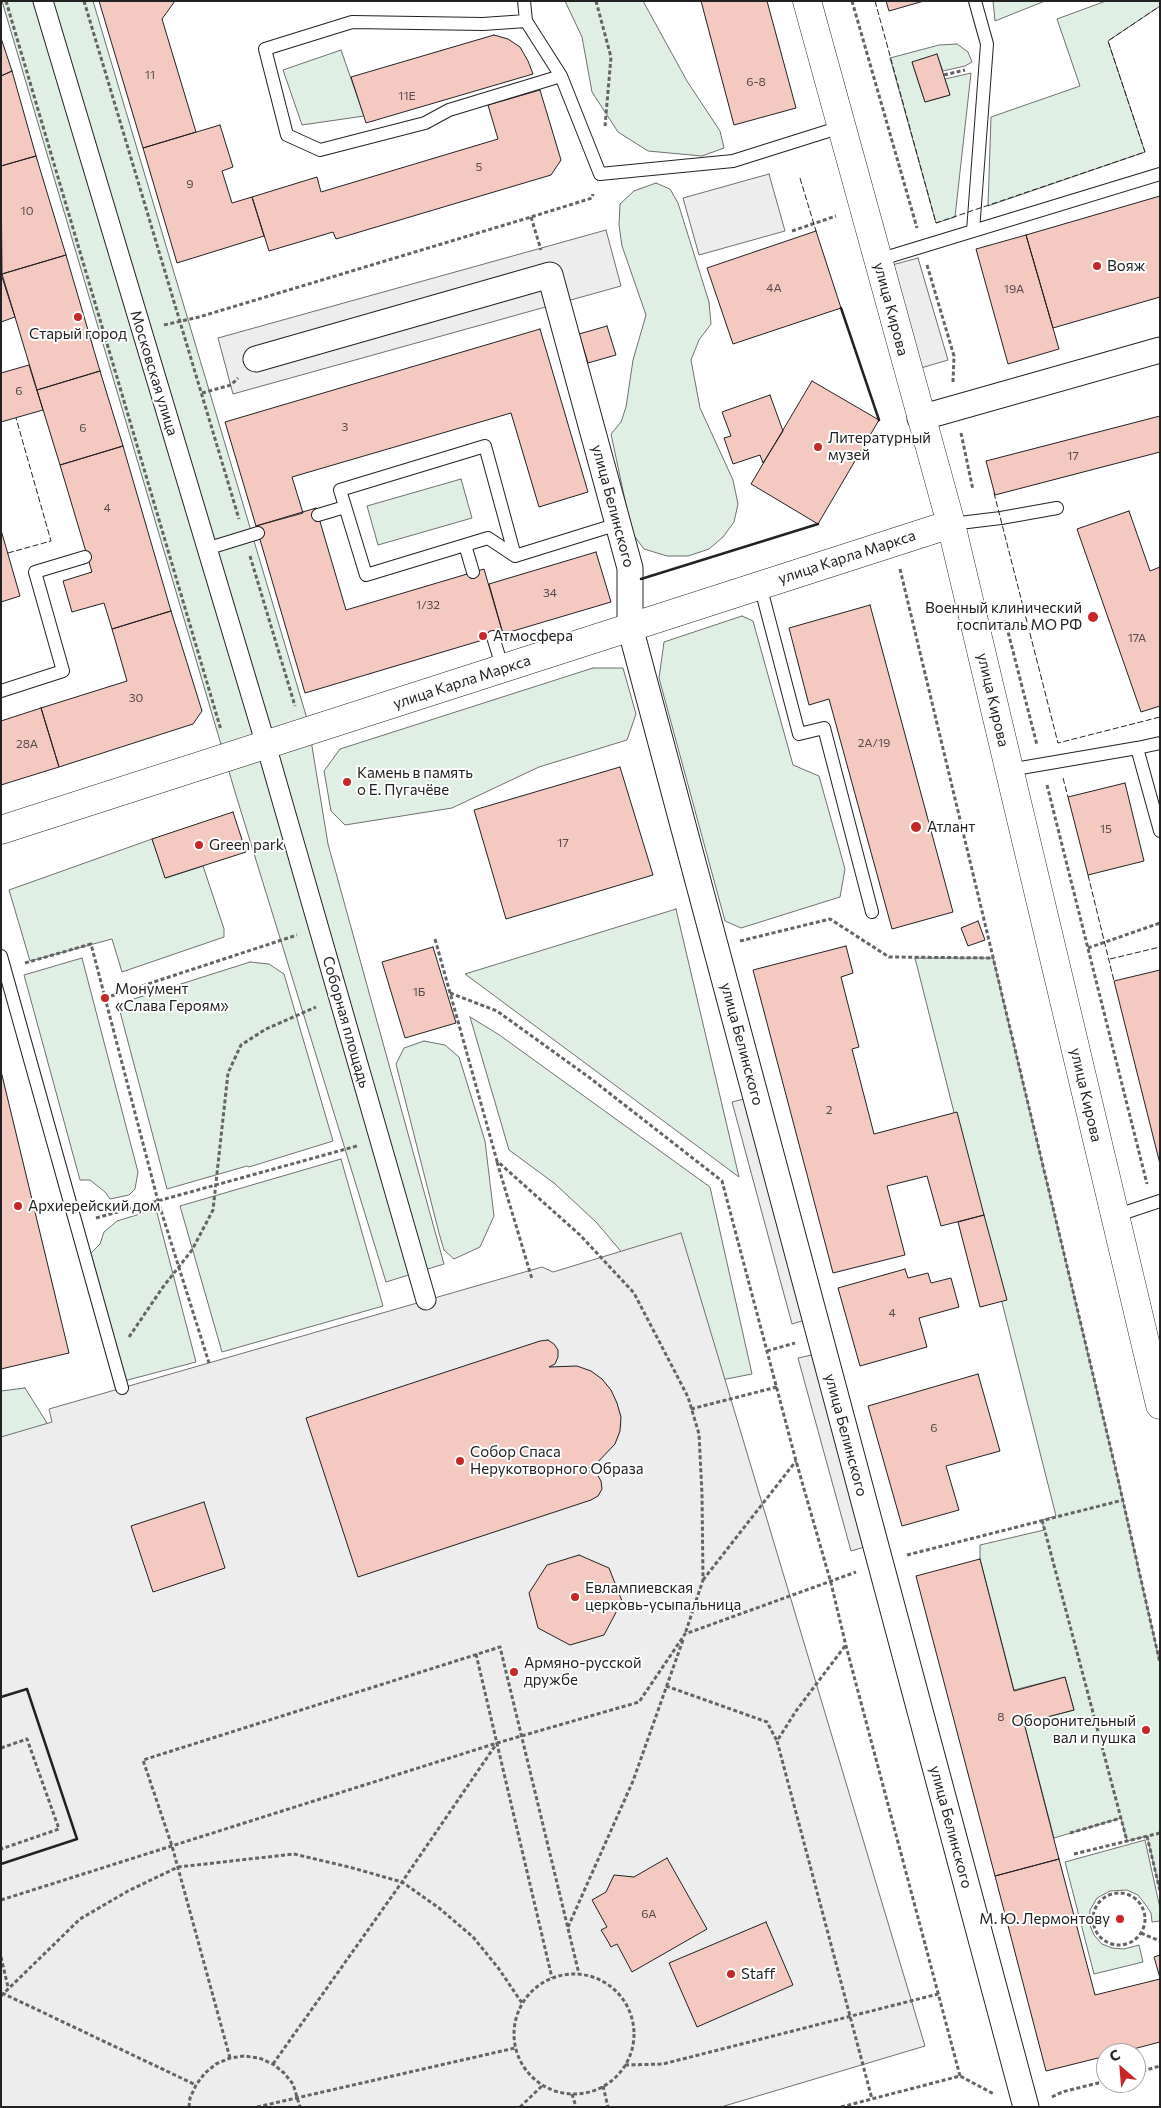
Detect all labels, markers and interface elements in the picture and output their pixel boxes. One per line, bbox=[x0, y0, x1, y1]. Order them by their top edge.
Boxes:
house number: 11 bbox=[145, 68, 155, 82]
house number: 6-8 bbox=[746, 75, 766, 89]
house number: 11Е bbox=[398, 89, 416, 103]
house number: 5 bbox=[476, 160, 482, 174]
house number: 9 bbox=[186, 177, 194, 191]
house number: 10 bbox=[21, 204, 33, 218]
place label: Вояж bbox=[1107, 257, 1145, 275]
street label: улица Кирова bbox=[870, 260, 912, 358]
marker: Вояж bbox=[1091, 260, 1103, 272]
house number: 4А bbox=[766, 281, 782, 295]
house number: 19А bbox=[1004, 282, 1024, 296]
street label: Московская улица bbox=[126, 308, 182, 438]
marker: Старый город bbox=[72, 311, 84, 323]
place label: Старый город bbox=[29, 325, 127, 343]
house number: 6 bbox=[15, 384, 23, 398]
house number: 3 bbox=[342, 420, 348, 434]
house number: 6 bbox=[79, 421, 87, 435]
place label: Литературный музей bbox=[828, 429, 931, 464]
marker: Литературный музей bbox=[812, 441, 824, 453]
street label: улица Белинского bbox=[588, 443, 638, 569]
house number: 17 bbox=[1067, 449, 1079, 463]
house number: 4 bbox=[103, 501, 111, 515]
street label: улица Карла Маркса bbox=[776, 526, 918, 588]
house number: 34 bbox=[543, 586, 557, 600]
house number: 1/32 bbox=[416, 598, 440, 612]
place label: Военный клинический госпиталь МО РФ bbox=[925, 599, 1082, 634]
marker: Военный клинический госпиталь МО РФ bbox=[1086, 610, 1100, 624]
place label: Атмосфера bbox=[493, 627, 573, 645]
marker: Атмосфера bbox=[477, 630, 489, 642]
house number: 17А bbox=[1128, 631, 1146, 645]
street label: улица Карла Маркса bbox=[391, 651, 533, 713]
street label: улица Кирова bbox=[973, 651, 1013, 749]
house number: 30 bbox=[129, 691, 143, 705]
house number: 2А/19 bbox=[858, 736, 890, 750]
house number: 28А bbox=[16, 737, 38, 751]
place label: Камень в память о Е. Пугачёве bbox=[357, 764, 473, 799]
marker: Камень в память о Е. Пугачёве bbox=[341, 776, 353, 788]
place label: Атлант bbox=[927, 818, 975, 836]
marker: Атлант bbox=[909, 820, 923, 834]
house number: 15 bbox=[1100, 822, 1112, 836]
place label: Green park bbox=[209, 836, 284, 854]
house number: 17 bbox=[557, 836, 569, 850]
marker: Green park bbox=[193, 839, 205, 851]
street label: Соборная площадь bbox=[319, 954, 373, 1090]
place label: Монумент «Слава Героям» bbox=[115, 980, 229, 1015]
street label: улица Белинского bbox=[717, 981, 767, 1107]
house number: 1Б bbox=[413, 985, 425, 999]
marker: Монумент «Слава Героям» bbox=[99, 992, 111, 1004]
street label: улица Кирова bbox=[1066, 1046, 1106, 1144]
house number: 2 bbox=[826, 1103, 832, 1117]
place label: Архиерейский дом bbox=[28, 1197, 161, 1215]
marker: Архиерейский дом bbox=[12, 1200, 24, 1212]
house number: 4 bbox=[888, 1306, 896, 1320]
street label: улица Белинского bbox=[821, 1372, 871, 1498]
house number: 6 bbox=[930, 1421, 938, 1435]
place label: Собор Спаса Нерукотворного Образа bbox=[470, 1443, 644, 1478]
marker: Собор Спаса Нерукотворного Образа bbox=[454, 1455, 466, 1467]
place label: Евлампиевская церковь-усыпальница bbox=[585, 1579, 741, 1614]
marker: Евлампиевская церковь-усыпальница bbox=[569, 1591, 581, 1603]
place label: Армяно-русской дружбе bbox=[524, 1654, 642, 1689]
marker: Армяно-русской дружбе bbox=[508, 1666, 520, 1678]
house number: 8 bbox=[997, 1710, 1005, 1724]
place label: Оборонительный вал и пушка bbox=[1012, 1712, 1136, 1747]
marker: Оборонительный вал и пушка bbox=[1140, 1724, 1152, 1736]
street label: улица Белинского bbox=[926, 1764, 976, 1890]
house number: 6А bbox=[641, 1907, 657, 1921]
place label: М. Ю. Лермонтову bbox=[979, 1910, 1110, 1928]
marker: М. Ю. Лермонтову bbox=[1114, 1913, 1126, 1925]
place label: Staff bbox=[741, 1965, 775, 1983]
marker: Staff bbox=[725, 1968, 737, 1980]
north arrow bbox=[1096, 2043, 1146, 2093]
text: С bbox=[1106, 2045, 1123, 2065]

